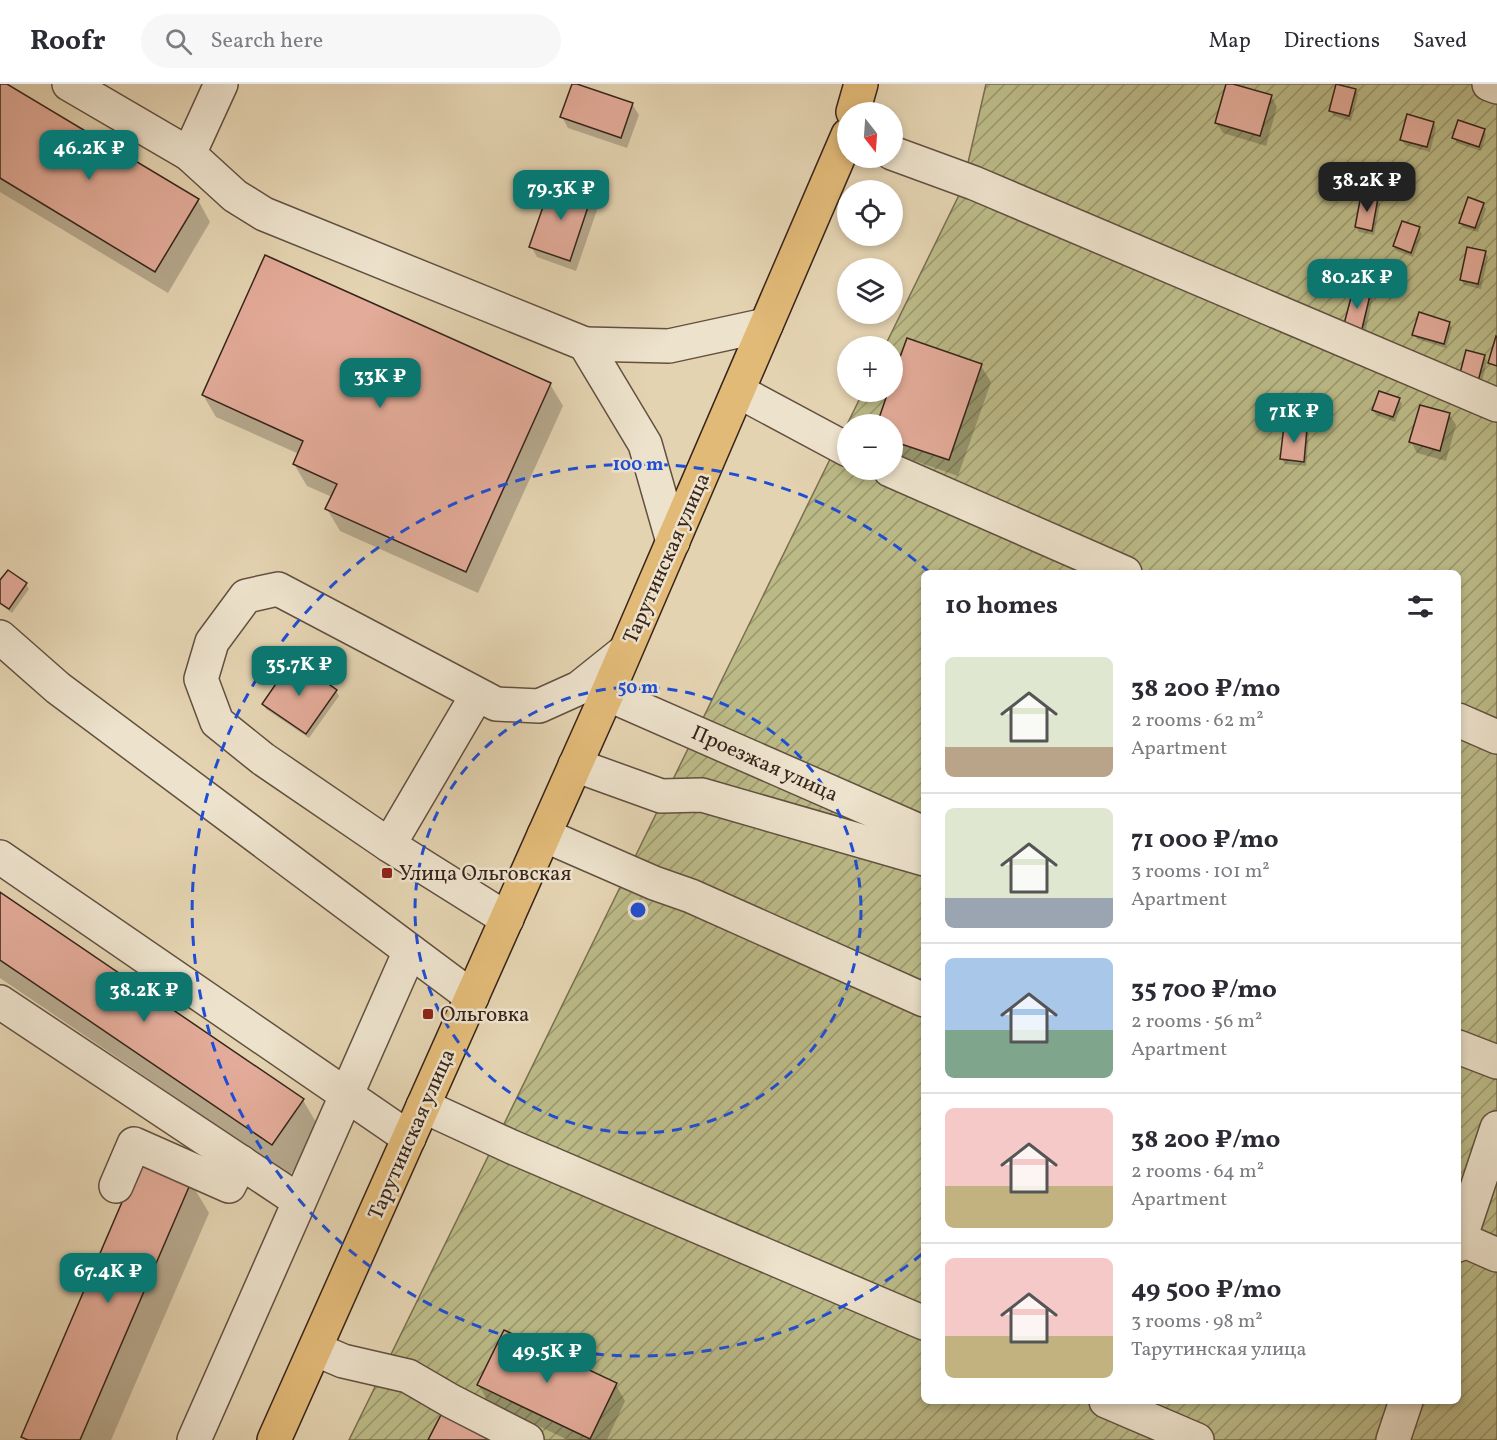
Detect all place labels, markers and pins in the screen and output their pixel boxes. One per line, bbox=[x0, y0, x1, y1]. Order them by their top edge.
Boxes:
pin: 46.2K ₽ bbox=[34, 130, 144, 181]
pin: 38.2K ₽ bbox=[1312, 162, 1422, 213]
pin: 79.3K ₽ bbox=[506, 170, 616, 221]
pin: 80.2K ₽ bbox=[1302, 259, 1412, 310]
pin: 33K ₽ bbox=[338, 358, 422, 409]
pin: 71K ₽ bbox=[1252, 393, 1336, 444]
pin: 35.7K ₽ bbox=[244, 646, 354, 697]
place label: Улица Ольговская bbox=[399, 860, 571, 889]
marker: Улица Ольговская bbox=[380, 866, 394, 880]
centre of rings bbox=[628, 900, 648, 920]
pin: 38.2K ₽ bbox=[89, 972, 199, 1023]
place label: Ольговка bbox=[440, 1001, 529, 1030]
marker: Ольговка bbox=[421, 1007, 435, 1021]
pin: 67.4K ₽ bbox=[53, 1253, 163, 1304]
pin: 49.5K ₽ bbox=[492, 1333, 602, 1384]

